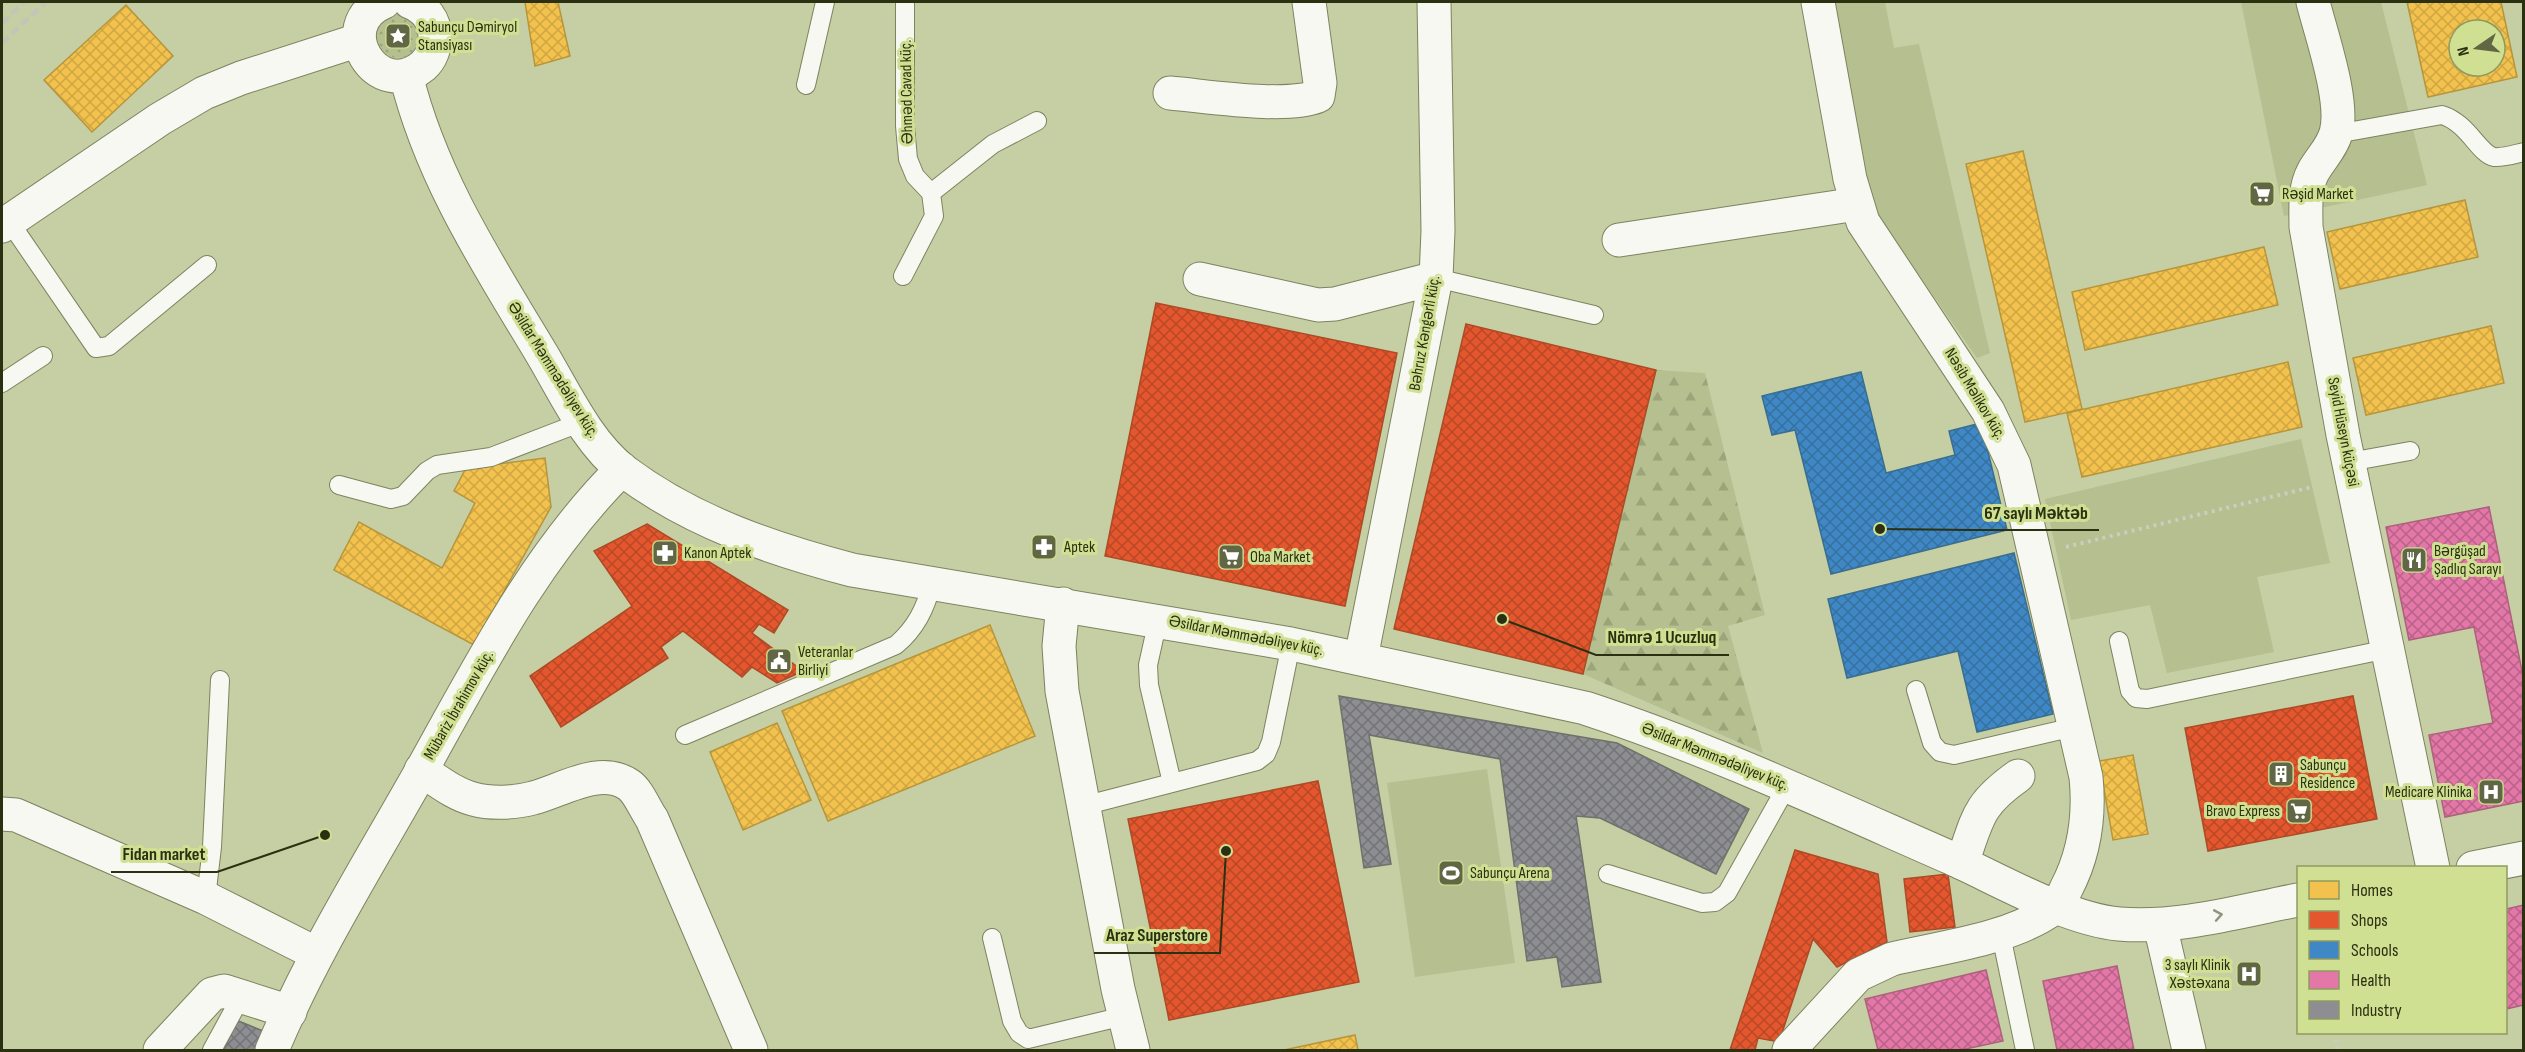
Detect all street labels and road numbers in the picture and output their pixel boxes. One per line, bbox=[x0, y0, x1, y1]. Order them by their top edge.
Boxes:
street label: Əhməd Cavad küç. bbox=[897, 39, 917, 145]
street label: Bəhruz Kəngərli küç. bbox=[1406, 274, 1444, 392]
street label: Əsildar Məmmədəliyev küç. bbox=[503, 298, 603, 442]
street label: Nəsib Məlikov küç. bbox=[1940, 345, 2010, 443]
street label: Seyid Hüseyn küçəsi bbox=[2323, 376, 2363, 488]
street label: Əsildar Məmmədəliyev küç. bbox=[1167, 612, 1325, 660]
street label: Mübariz İbrahimov küç. bbox=[420, 647, 498, 763]
street label: Əsildar Məmmədəliyev küç. bbox=[1639, 719, 1791, 795]

